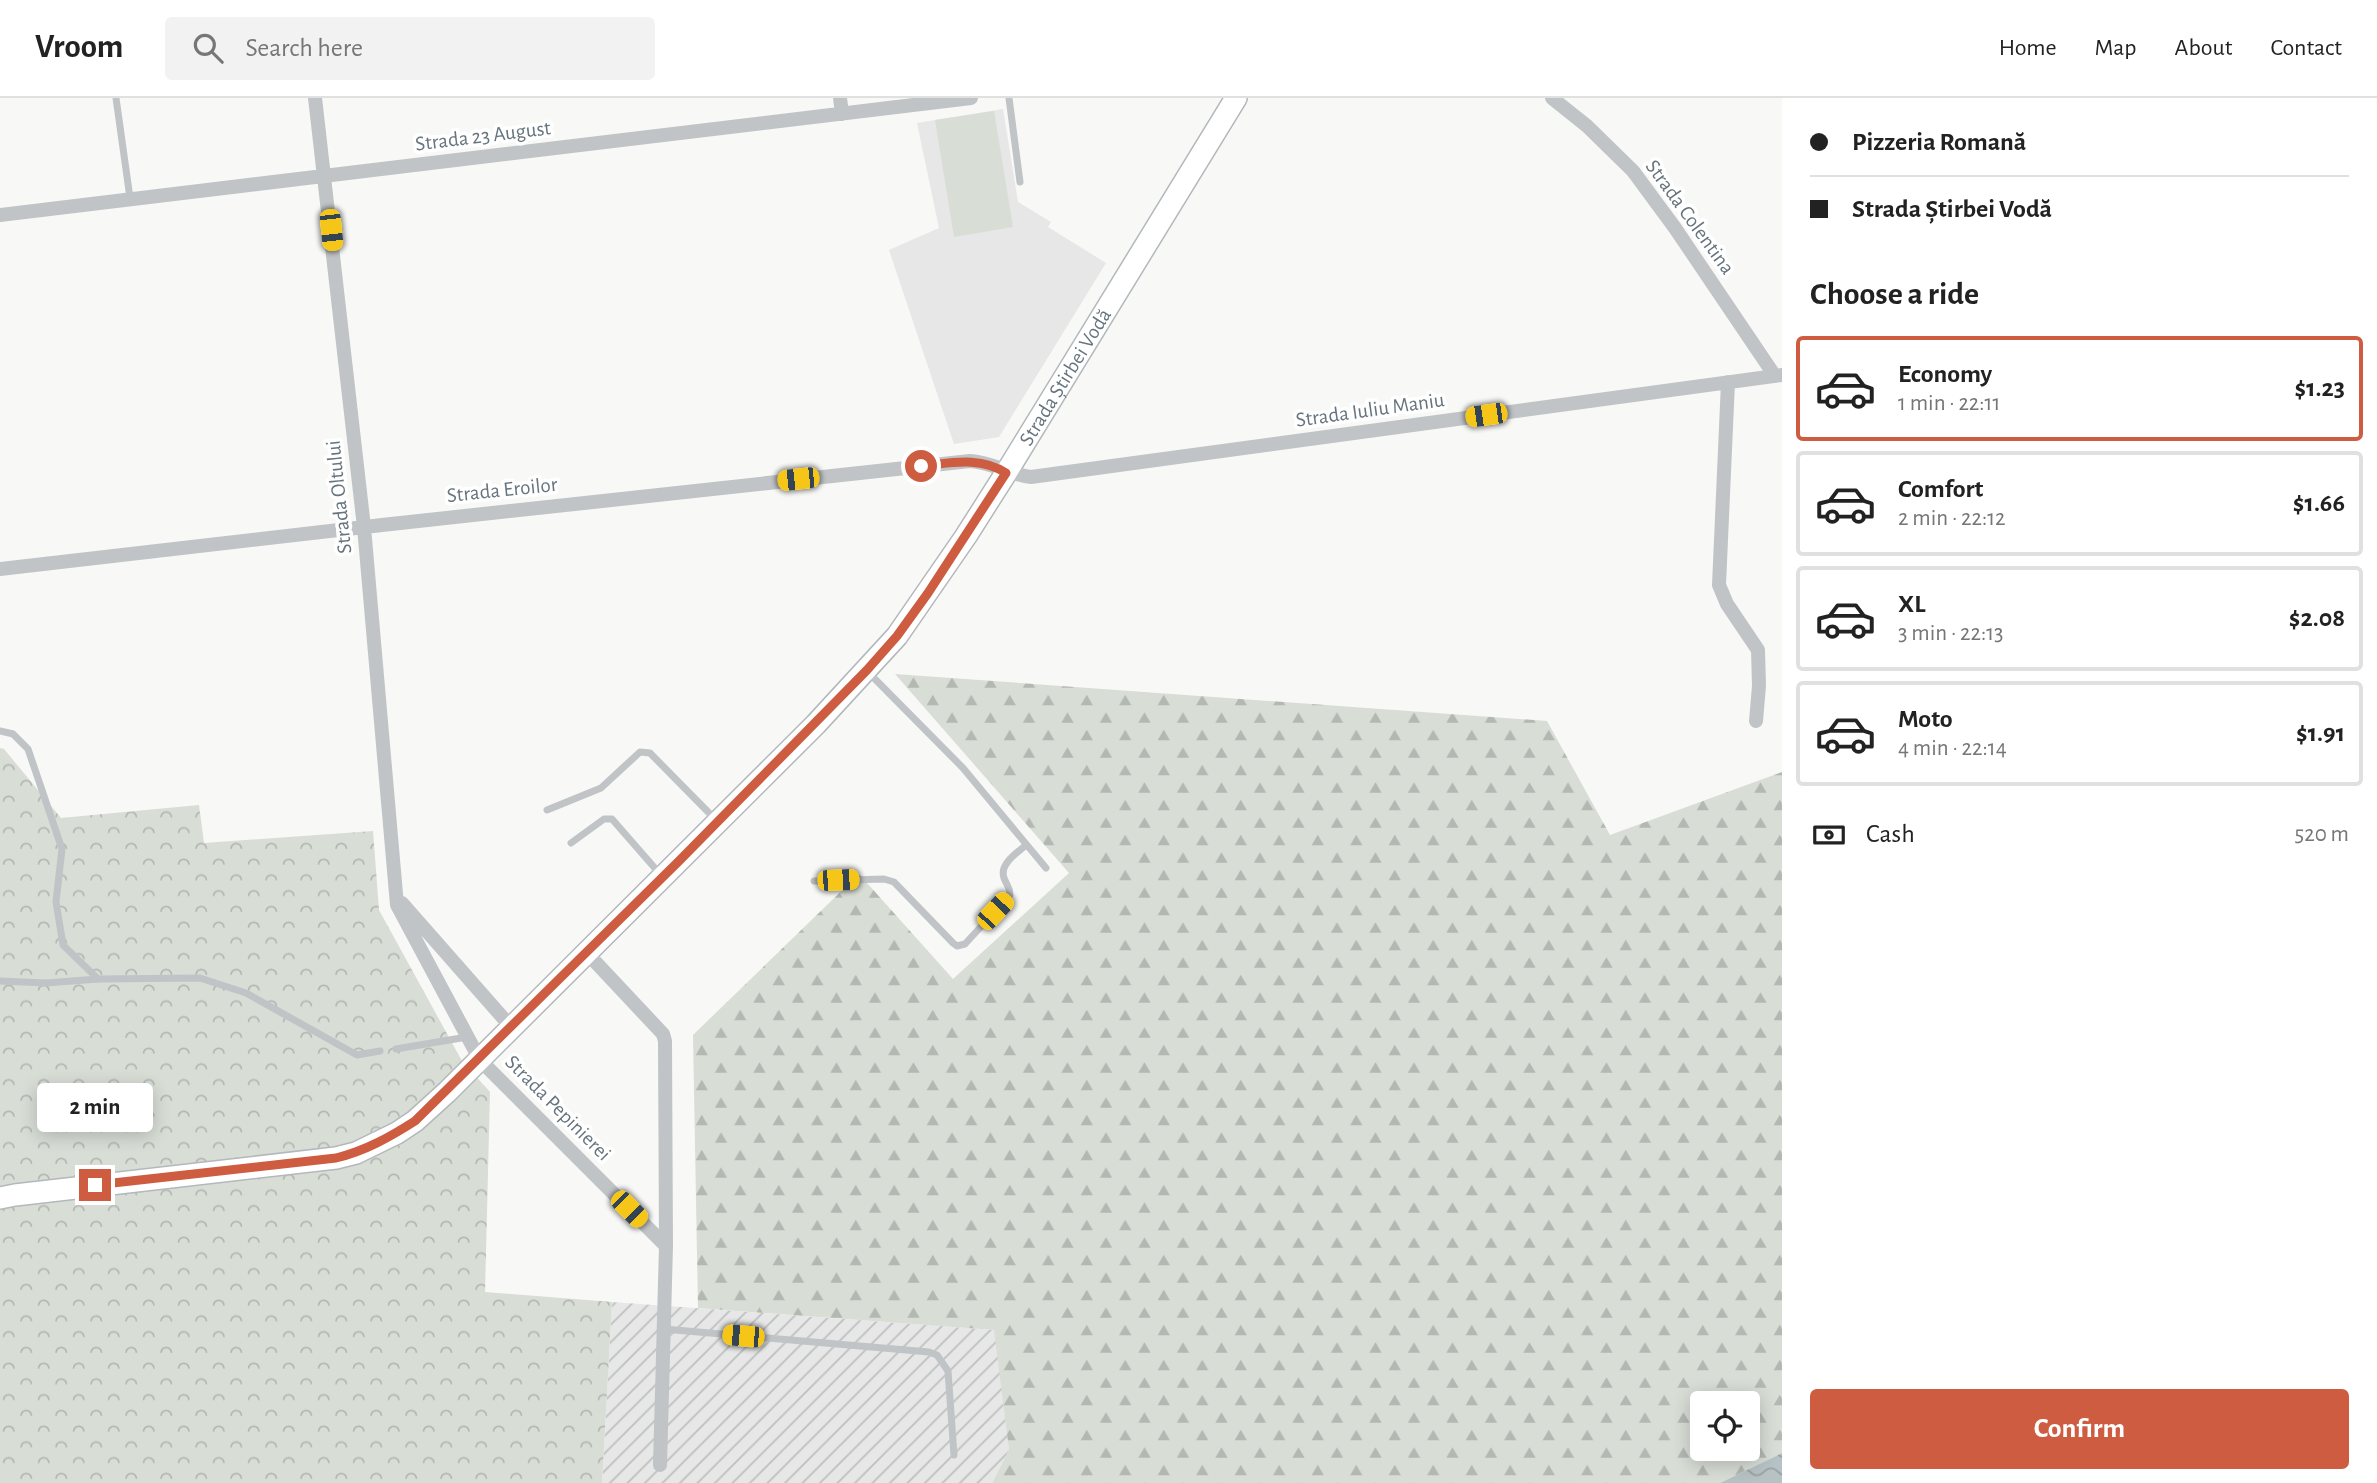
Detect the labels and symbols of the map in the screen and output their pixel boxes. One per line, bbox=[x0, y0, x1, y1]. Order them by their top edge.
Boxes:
street label: Strada 23 August bbox=[414, 117, 552, 155]
street label: Strada Colentina bbox=[1642, 156, 1739, 278]
car bbox=[319, 208, 344, 252]
street label: Strada Știrbei Vodă bbox=[1015, 305, 1115, 449]
street label: Strada Iuliu Maniu bbox=[1294, 389, 1446, 431]
car bbox=[1464, 402, 1509, 428]
street label: Strada Oltului bbox=[323, 439, 355, 555]
route start bbox=[905, 450, 937, 482]
car bbox=[777, 466, 820, 492]
street label: Strada Eroilor bbox=[446, 474, 559, 506]
car bbox=[817, 869, 860, 891]
car bbox=[973, 888, 1018, 934]
street label: Strada Pepinierei bbox=[501, 1051, 615, 1165]
callout: 2 min bbox=[37, 1084, 153, 1132]
route end bbox=[79, 1169, 111, 1201]
car bbox=[607, 1187, 652, 1231]
car bbox=[722, 1324, 765, 1348]

